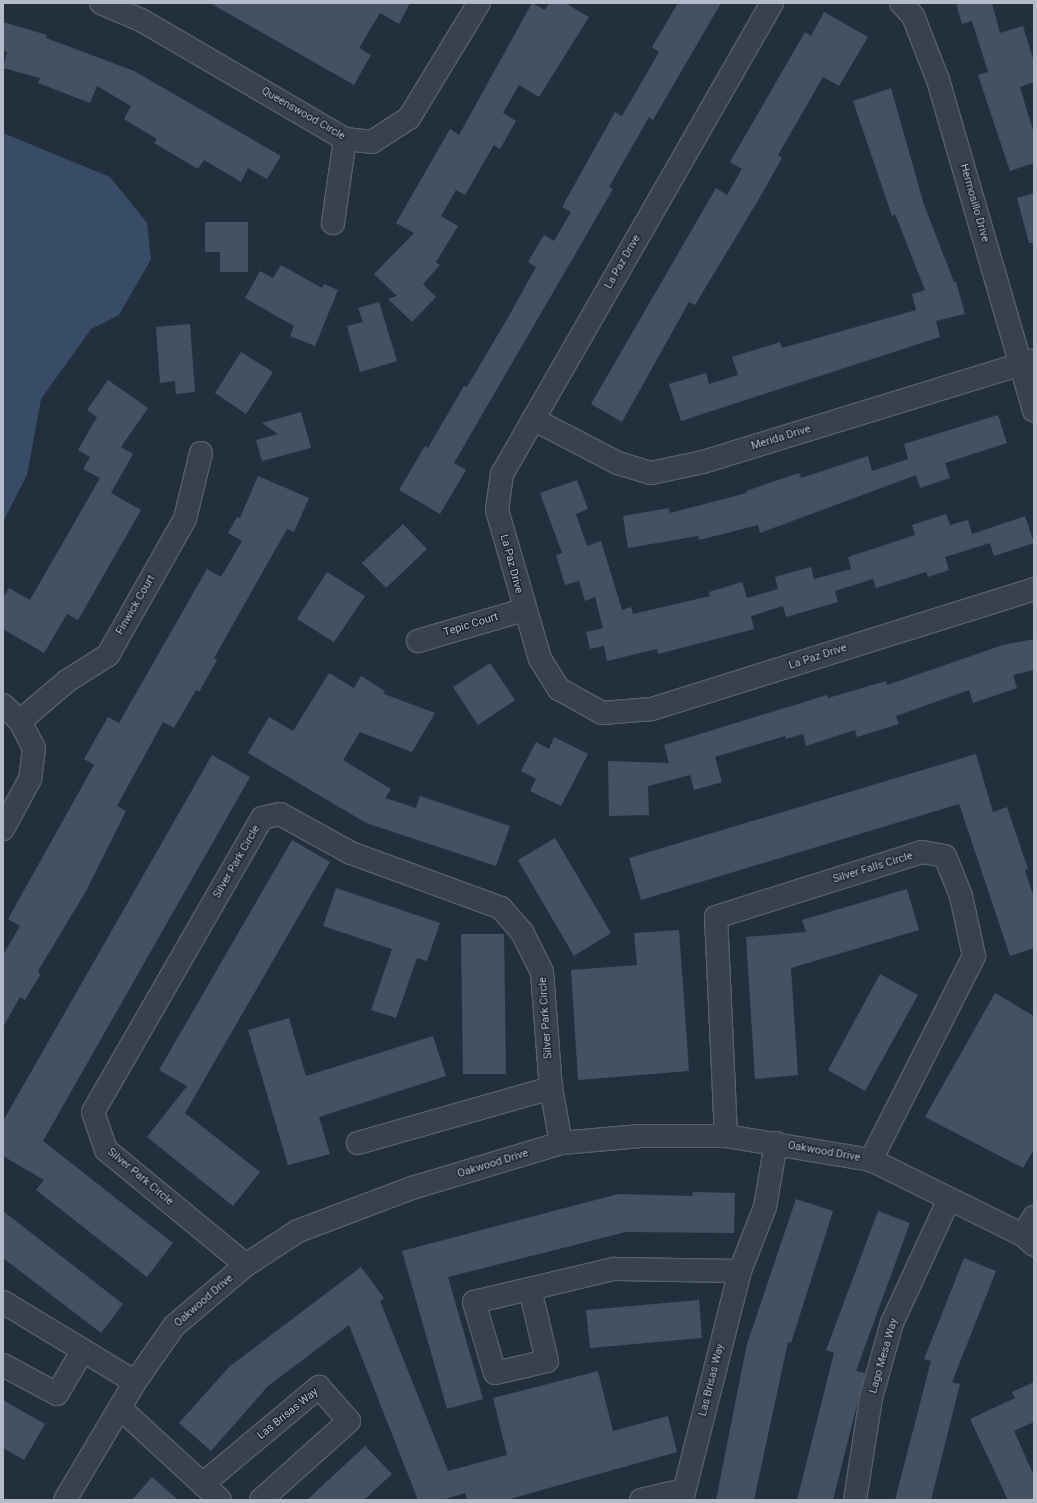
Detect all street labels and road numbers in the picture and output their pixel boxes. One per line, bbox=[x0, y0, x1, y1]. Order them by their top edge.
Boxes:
street label: Queenswood Circle bbox=[259, 85, 347, 143]
street label: Hermosillo Drive bbox=[957, 162, 991, 244]
street label: La Paz Drive bbox=[602, 233, 644, 291]
street label: Merida Drive bbox=[750, 423, 812, 453]
street label: La Paz Drive bbox=[497, 533, 525, 595]
street label: Finwick Court bbox=[114, 573, 158, 637]
street label: Tepic Court bbox=[442, 610, 500, 640]
street label: La Paz Drive bbox=[787, 641, 849, 673]
street label: Silver Park Circle bbox=[211, 823, 263, 901]
street label: Silver Falls Circle bbox=[831, 850, 915, 886]
street label: Silver Park Circle bbox=[537, 977, 555, 1059]
street label: Oakwood Drive bbox=[787, 1139, 861, 1165]
street label: Silver Park Circle bbox=[104, 1146, 176, 1208]
street label: Oakwood Drive bbox=[456, 1147, 530, 1181]
street label: Oakwood Drive bbox=[172, 1272, 236, 1330]
street label: Lago Mesa Way bbox=[867, 1317, 901, 1395]
street label: Las Brisas Way bbox=[697, 1342, 727, 1418]
street label: Las Brisas Way bbox=[255, 1385, 321, 1443]

